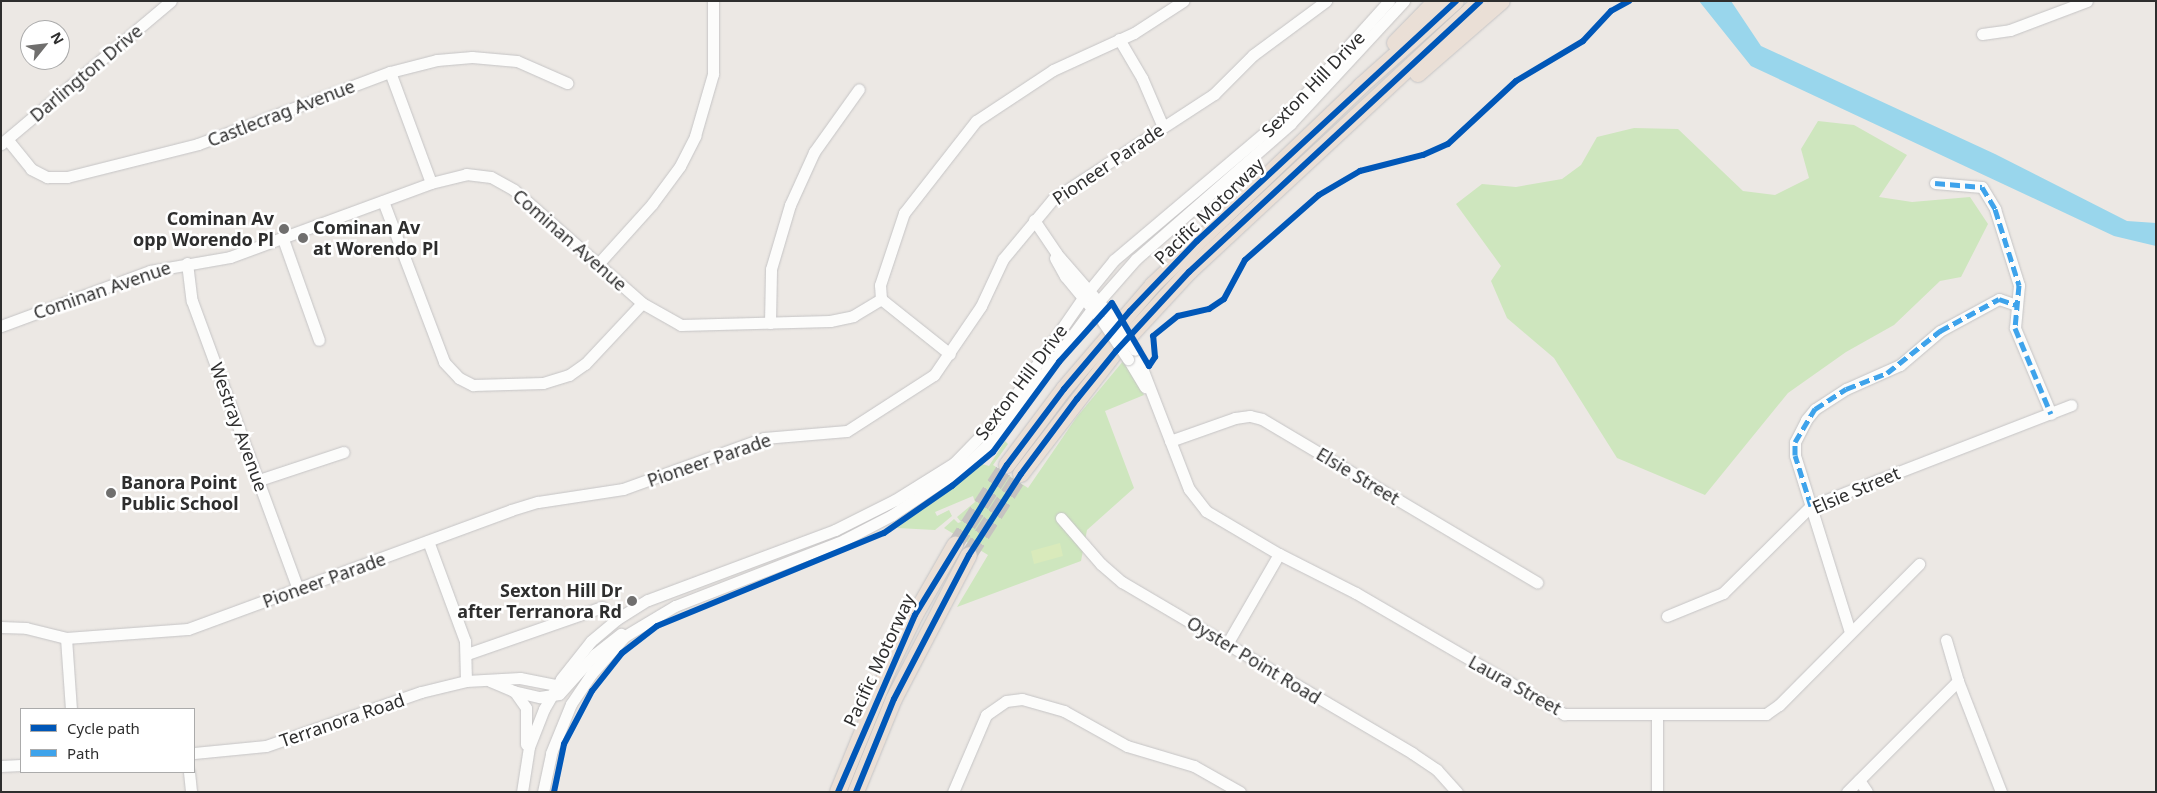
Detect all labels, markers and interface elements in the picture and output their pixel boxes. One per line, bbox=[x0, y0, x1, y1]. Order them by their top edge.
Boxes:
north arrow bbox=[20, 20, 70, 70]
street label: Darlington Drive bbox=[25, 20, 147, 126]
street label: Sexton Hill Drive bbox=[1257, 27, 1369, 141]
text: N bbox=[47, 28, 69, 48]
street label: Castlecrag Avenue bbox=[204, 75, 358, 151]
street label: Pioneer Parade bbox=[1048, 119, 1168, 209]
street label: Pacific Motorway bbox=[1150, 153, 1268, 269]
street label: Cominan Avenue bbox=[509, 185, 631, 295]
place label: Cominan Av opp Worendo Pl bbox=[133, 208, 274, 250]
place label: Cominan Av at Worendo Pl bbox=[313, 217, 439, 260]
marker: Cominan Av opp Worendo Pl bbox=[278, 223, 290, 235]
marker: Cominan Av at Worendo Pl bbox=[297, 232, 309, 244]
street label: Cominan Avenue bbox=[30, 256, 174, 324]
street label: Sexton Hill Drive bbox=[971, 320, 1071, 444]
street label: Westray Avenue bbox=[206, 359, 272, 495]
street label: Pioneer Parade bbox=[644, 429, 774, 491]
street label: Elsie Street bbox=[1313, 443, 1403, 509]
street label: Elsie Street bbox=[1809, 462, 1903, 518]
place label: Banora Point Public School bbox=[121, 472, 239, 514]
marker: Banora Point Public School bbox=[105, 487, 117, 499]
street label: Pioneer Parade bbox=[260, 548, 388, 612]
place label: Sexton Hill Dr after Terranora Rd bbox=[457, 580, 622, 622]
street label: Pacific Motorway bbox=[839, 590, 919, 730]
marker: Sexton Hill Dr after Terranora Rd bbox=[626, 595, 638, 607]
street label: Oyster Point Road bbox=[1183, 611, 1325, 709]
street label: Laura Street bbox=[1465, 651, 1565, 719]
street label: Terranora Road bbox=[277, 689, 407, 751]
legend bbox=[20, 708, 195, 773]
text: Cycle path bbox=[67, 718, 140, 738]
text: Path bbox=[67, 743, 99, 763]

